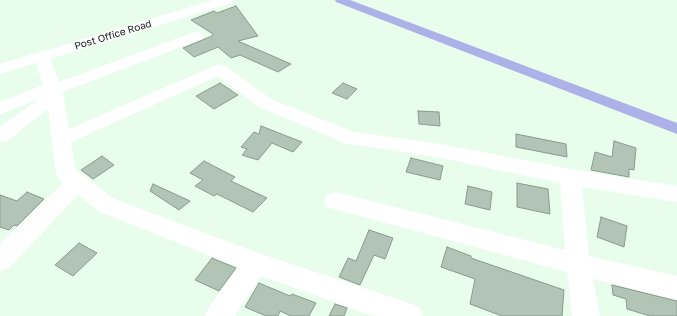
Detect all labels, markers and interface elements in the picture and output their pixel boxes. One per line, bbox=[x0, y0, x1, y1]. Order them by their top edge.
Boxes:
street label: Post Office Road bbox=[73, 18, 153, 52]

